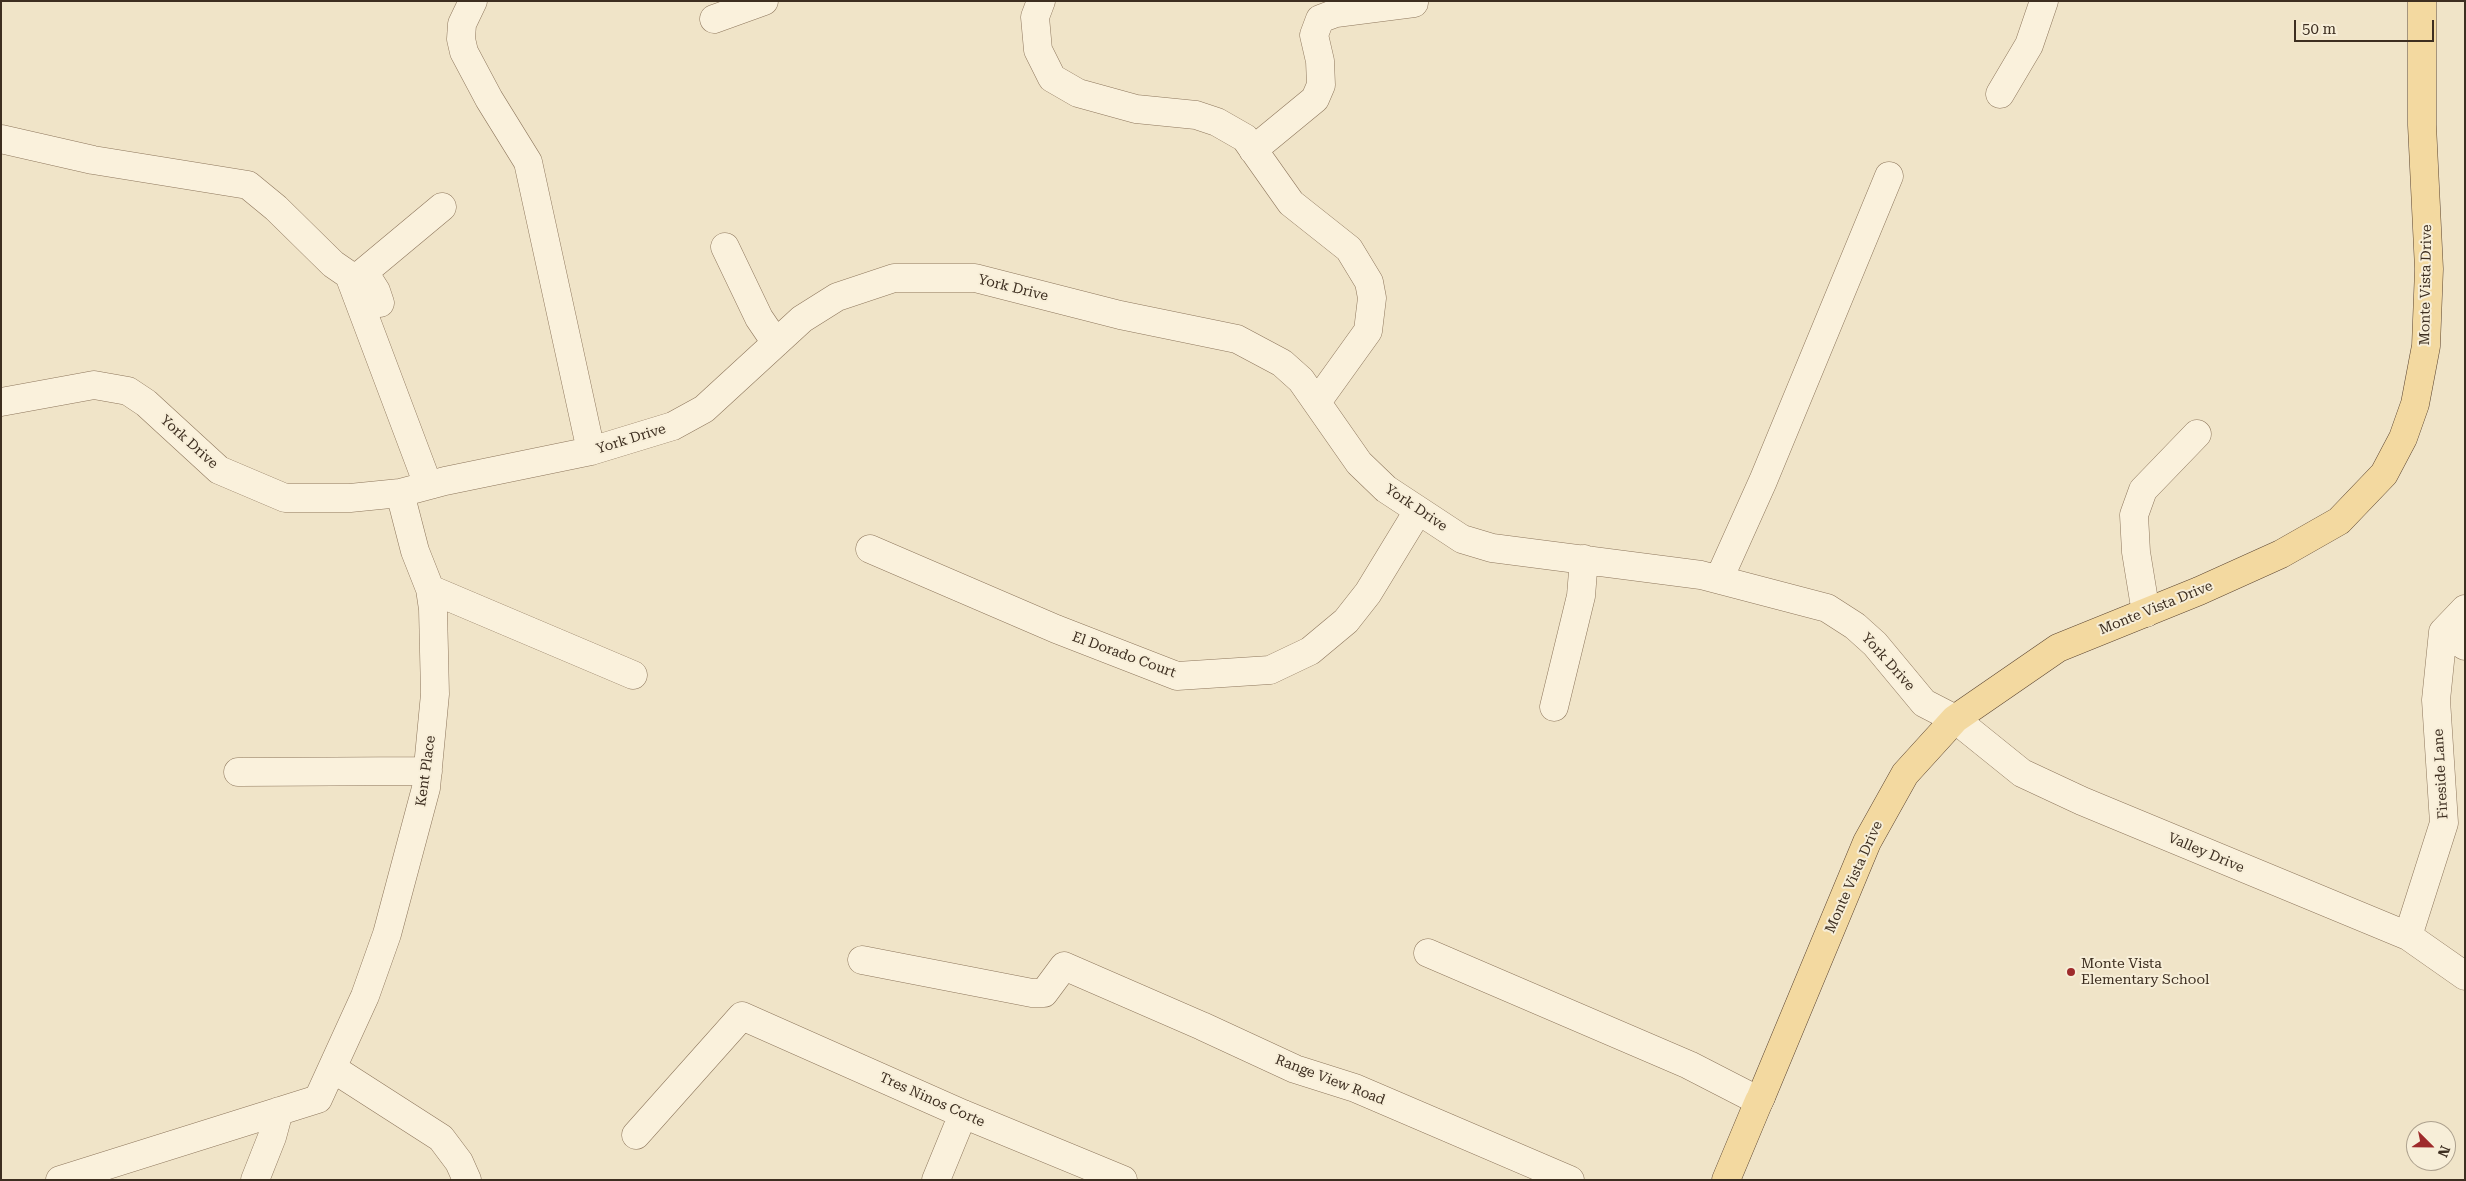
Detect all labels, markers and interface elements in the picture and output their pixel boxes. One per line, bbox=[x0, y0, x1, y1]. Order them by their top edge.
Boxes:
scale bar bbox=[2296, 10, 2436, 42]
text: 50 m bbox=[2302, 20, 2336, 38]
street label: Monte Vista Drive bbox=[2417, 224, 2435, 346]
street label: York Drive bbox=[976, 271, 1050, 305]
street label: York Drive bbox=[157, 412, 221, 472]
street label: York Drive bbox=[594, 420, 668, 458]
street label: York Drive bbox=[1382, 481, 1450, 535]
street label: Monte Vista Drive bbox=[2097, 578, 2215, 638]
street label: El Dorado Court bbox=[1070, 628, 1178, 682]
street label: York Drive bbox=[1858, 630, 1918, 694]
street label: Fireside Lane bbox=[2430, 728, 2452, 820]
street label: Kent Place bbox=[413, 734, 439, 808]
street label: Monte Vista Drive bbox=[1822, 818, 1886, 936]
street label: Valley Drive bbox=[2165, 829, 2247, 877]
place label: Monte Vista Elementary School bbox=[2081, 956, 2209, 989]
marker: Monte Vista Elementary School bbox=[2065, 966, 2077, 978]
street label: Range View Road bbox=[1273, 1051, 1387, 1109]
street label: Tres Ninos Corte bbox=[877, 1069, 987, 1131]
north arrow bbox=[2406, 1121, 2456, 1171]
text: N bbox=[2434, 1143, 2453, 1160]

